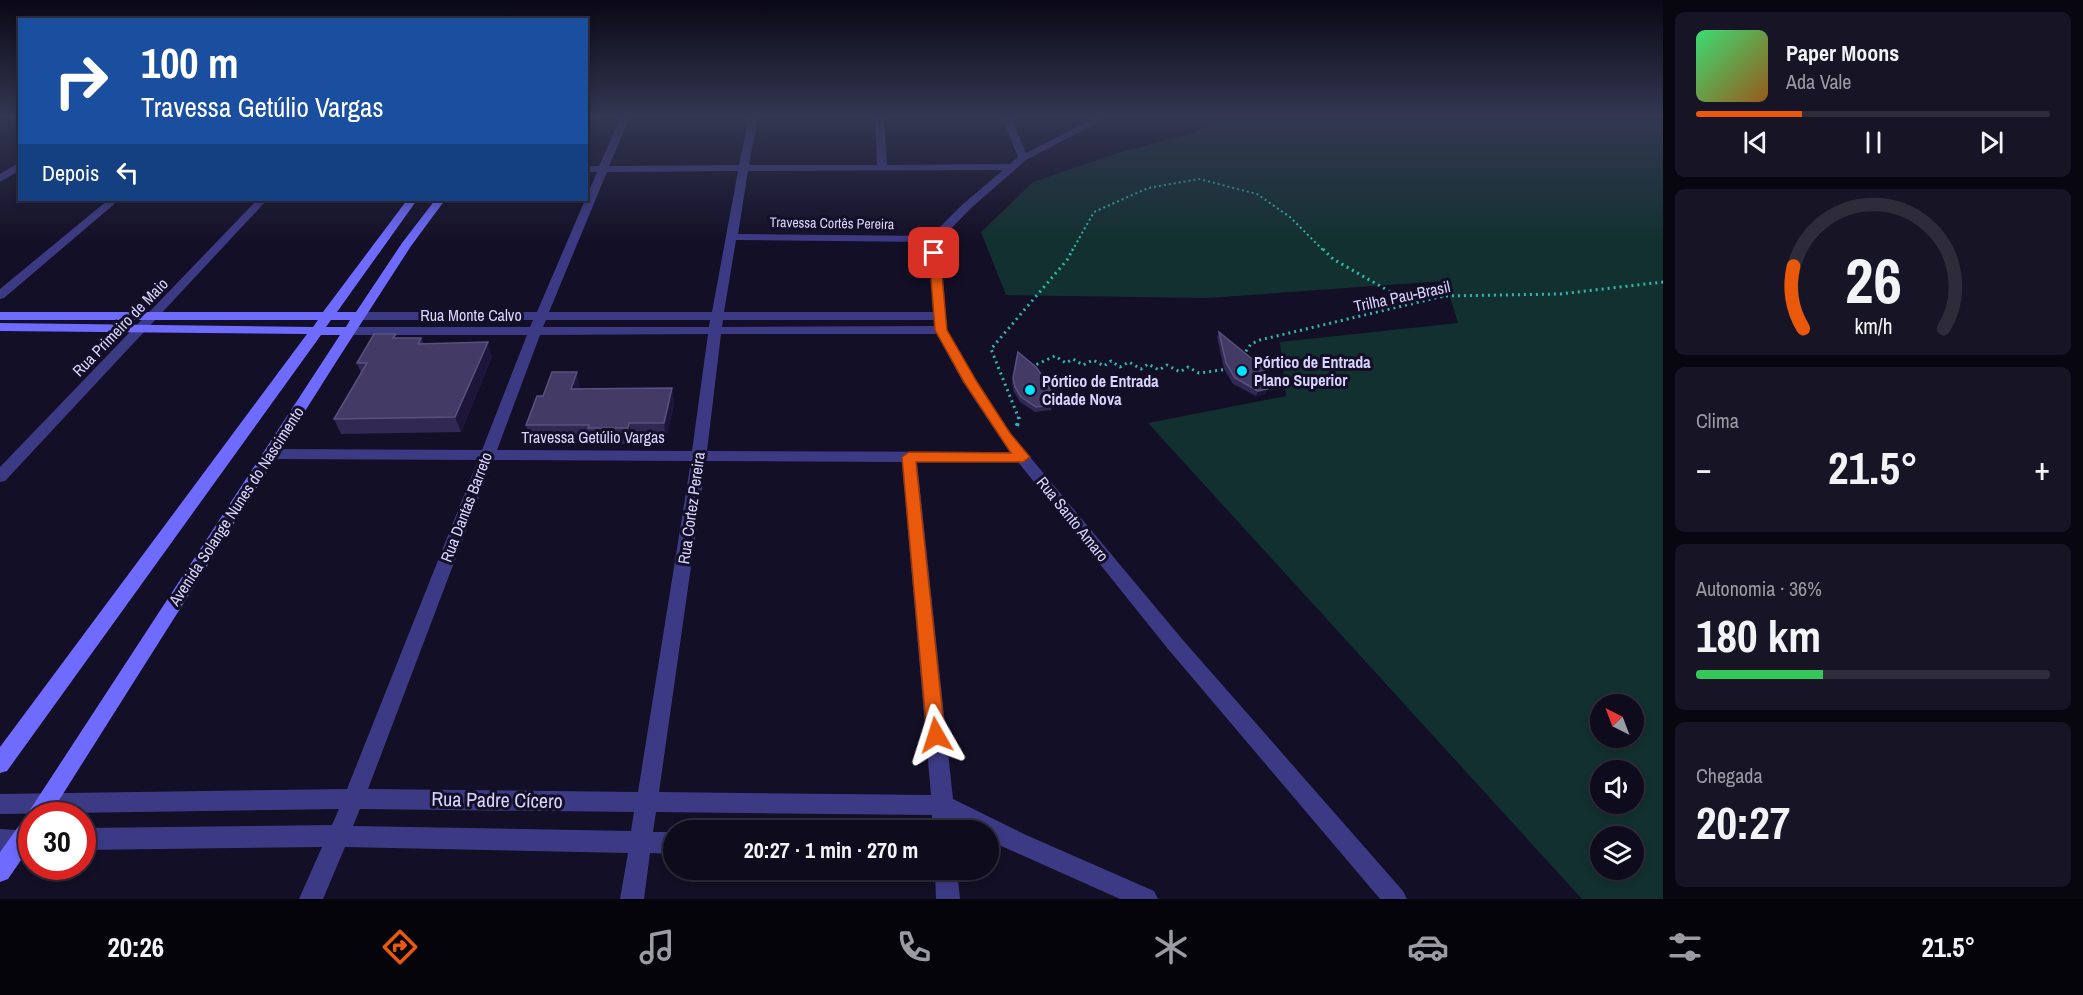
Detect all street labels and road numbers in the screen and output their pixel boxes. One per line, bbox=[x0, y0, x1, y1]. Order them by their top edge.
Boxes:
street label: Travessa Cortês Pereira bbox=[770, 213, 895, 233]
street label: Rua Primeiro de Maio bbox=[67, 273, 173, 381]
street label: Trilha Pau-Brasil bbox=[1352, 275, 1452, 317]
street label: Rua Monte Calvo bbox=[420, 304, 522, 326]
street label: Avenida Solange Nunes do Nascimento bbox=[163, 402, 309, 611]
street label: Travessa Getúlio Vargas bbox=[521, 426, 665, 448]
street label: Rua Dantas Barreto bbox=[435, 449, 497, 565]
street label: Rua Cortez Pereira bbox=[672, 450, 710, 565]
street label: Rua Santo Amaro bbox=[1032, 472, 1114, 566]
street label: Rua Padre Cícero bbox=[431, 785, 563, 814]

